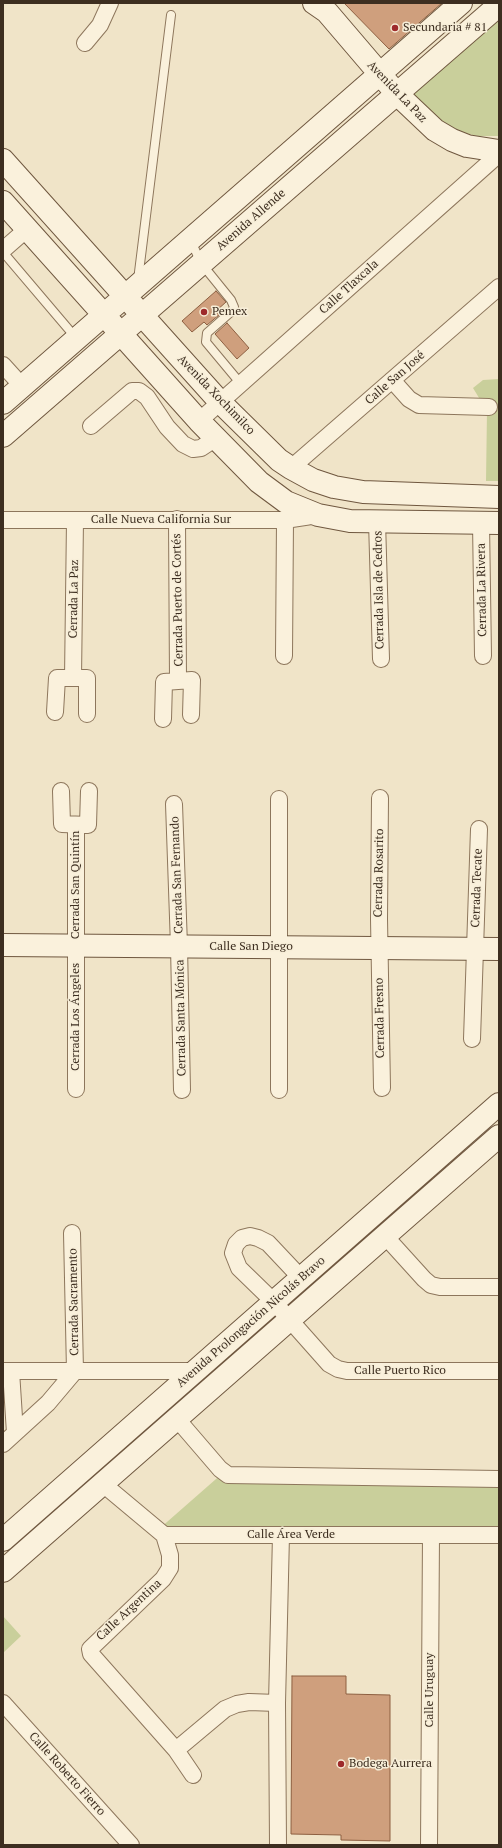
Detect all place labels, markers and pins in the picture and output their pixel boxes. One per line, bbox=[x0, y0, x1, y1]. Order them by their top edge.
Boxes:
place label: Secundaria # 81 bbox=[403, 21, 487, 35]
marker: Secundaria # 81 bbox=[390, 23, 400, 33]
place label: Pemex bbox=[212, 305, 247, 319]
marker: Pemex bbox=[199, 307, 209, 317]
place label: Bodega Aurrera bbox=[349, 1757, 432, 1771]
marker: Bodega Aurrera bbox=[336, 1759, 346, 1769]

